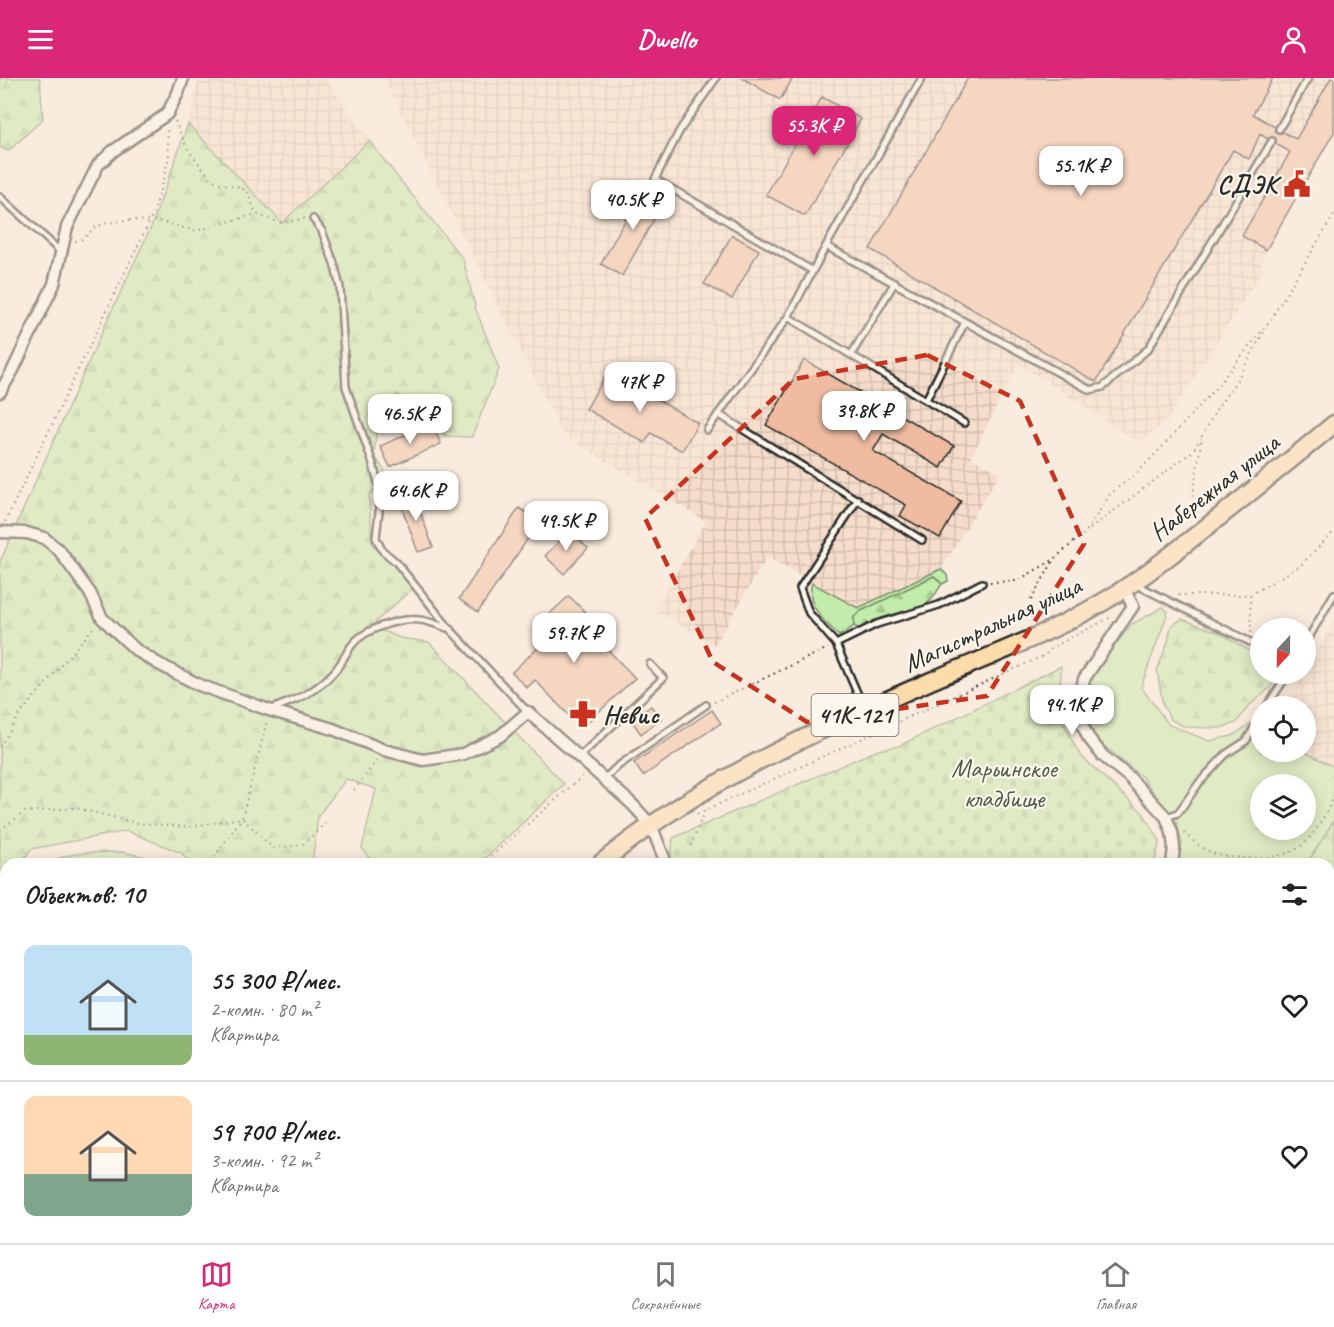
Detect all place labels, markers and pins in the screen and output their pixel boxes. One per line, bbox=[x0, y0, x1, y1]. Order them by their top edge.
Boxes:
pin: 55.3K ₽ bbox=[759, 106, 869, 157]
pin: 55.1K ₽ bbox=[1026, 146, 1136, 197]
place label: СДЭК bbox=[1217, 168, 1283, 201]
public building icon: СДЭК bbox=[1282, 169, 1312, 199]
pin: 40.5K ₽ bbox=[578, 180, 688, 231]
pin: 47K ₽ bbox=[598, 362, 682, 413]
pin: 39.8K ₽ bbox=[809, 391, 919, 442]
pin: 46.5K ₽ bbox=[355, 394, 465, 445]
pin: 64.6K ₽ bbox=[361, 471, 471, 522]
pin: 49.5K ₽ bbox=[511, 501, 621, 552]
pin: 59.7K ₽ bbox=[519, 613, 629, 664]
pin: 94.1K ₽ bbox=[1017, 685, 1127, 736]
place label: Невис bbox=[603, 698, 660, 731]
pharmacy icon: Невис bbox=[568, 699, 598, 729]

